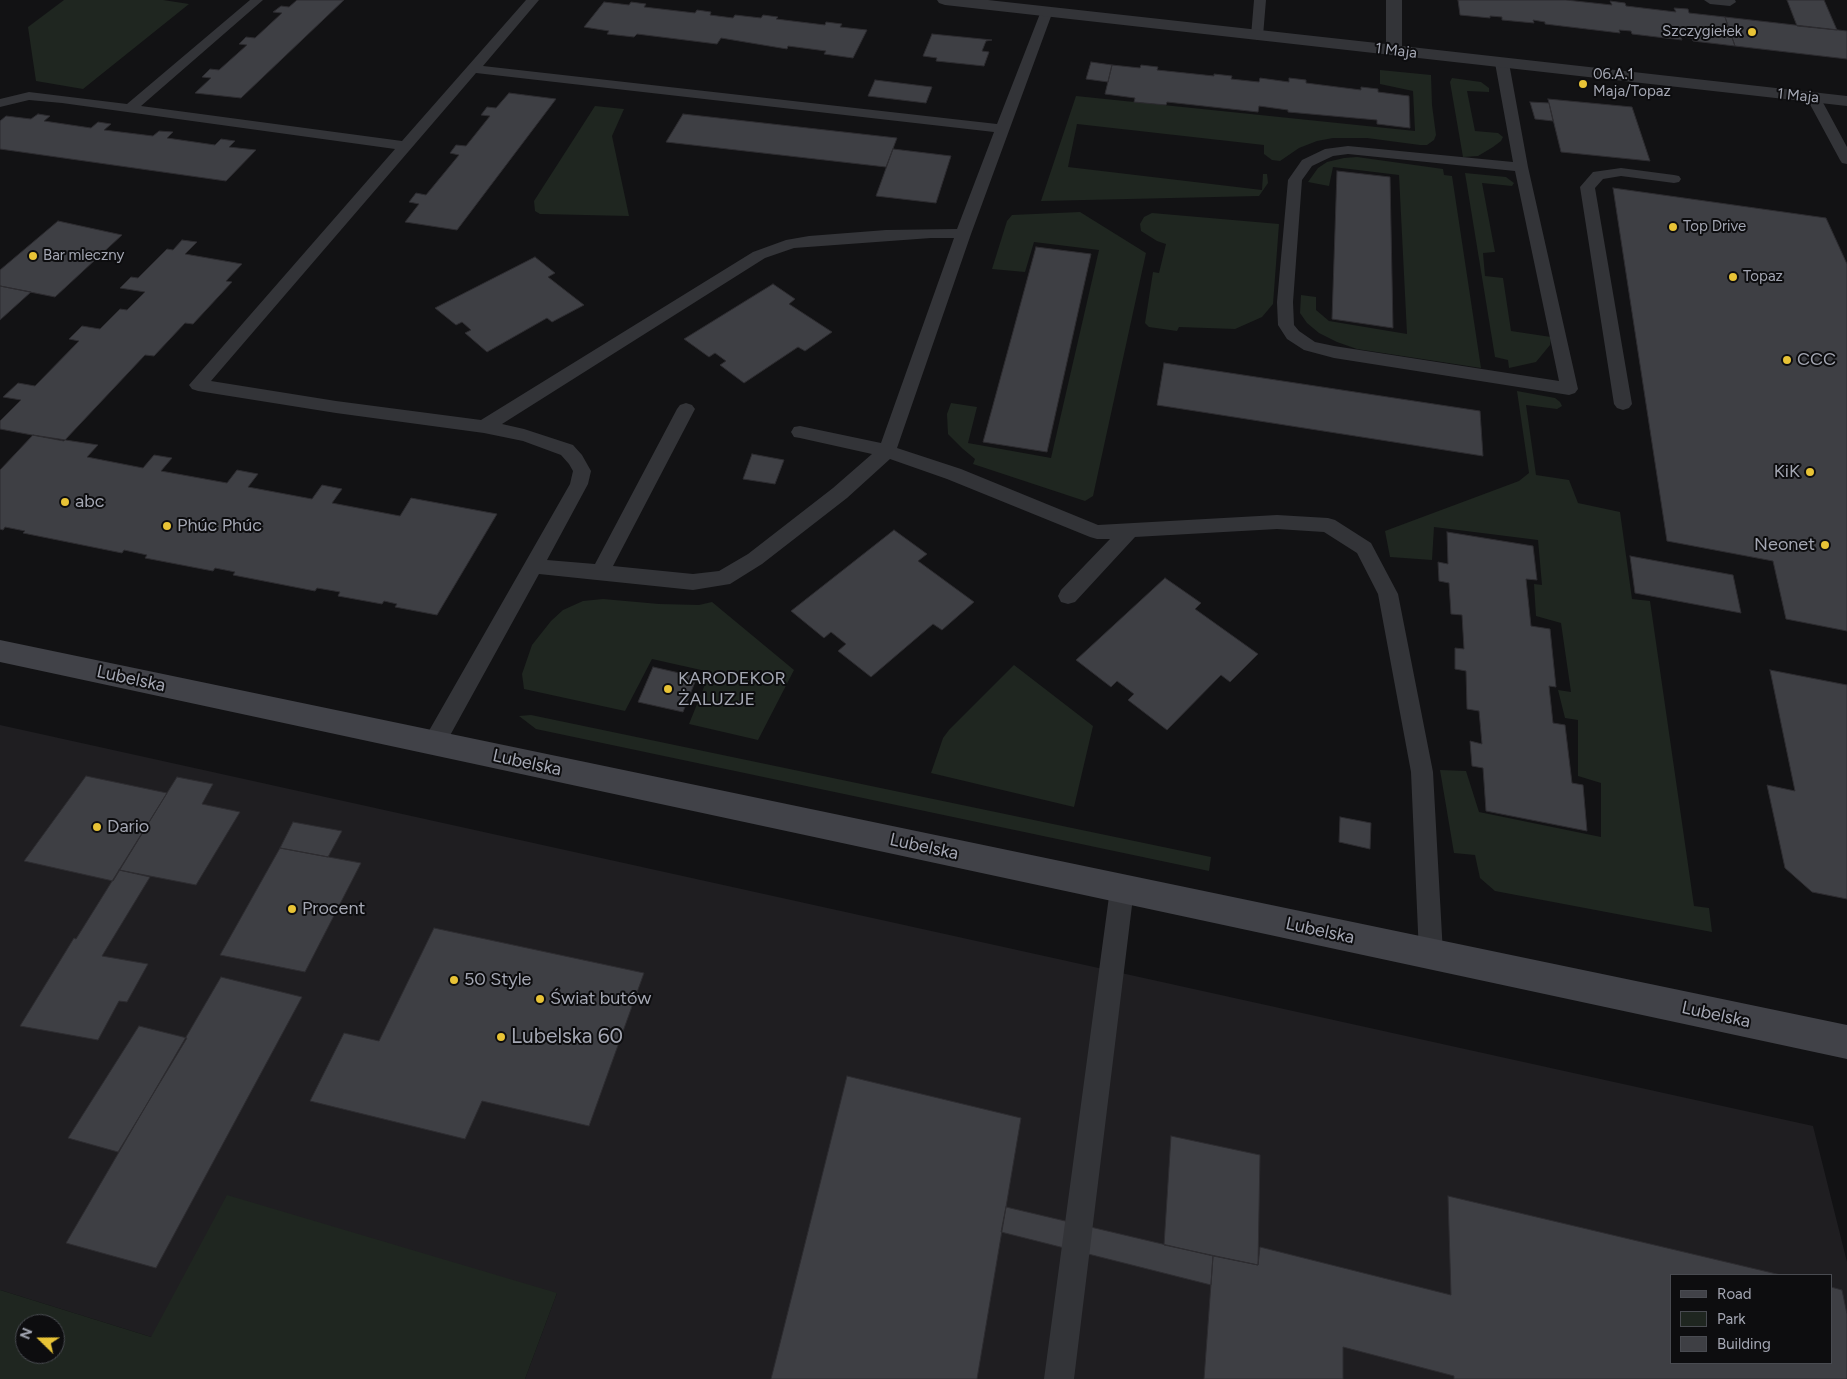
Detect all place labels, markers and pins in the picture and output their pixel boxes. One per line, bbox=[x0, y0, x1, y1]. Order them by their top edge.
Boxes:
place label: Szczygiełek bbox=[1662, 23, 1742, 41]
marker: Szczygiełek bbox=[1746, 26, 1758, 38]
place label: 06.A.1 Maja/Topaz bbox=[1593, 66, 1671, 101]
marker: 06.A.1 Maja/Topaz bbox=[1577, 78, 1589, 90]
place label: Top Drive bbox=[1683, 218, 1746, 236]
marker: Top Drive bbox=[1667, 221, 1679, 233]
place label: Bar mleczny bbox=[43, 247, 124, 265]
marker: Bar mleczny bbox=[27, 250, 39, 262]
place label: Topaz bbox=[1743, 268, 1783, 286]
marker: Topaz bbox=[1727, 271, 1739, 283]
place label: CCC bbox=[1797, 349, 1836, 371]
marker: CCC bbox=[1781, 354, 1793, 366]
place label: KiK bbox=[1774, 461, 1800, 483]
marker: KiK bbox=[1804, 466, 1816, 478]
place label: abc bbox=[75, 491, 104, 513]
marker: abc bbox=[59, 496, 71, 508]
place label: Phúc Phúc bbox=[177, 515, 262, 537]
marker: Phúc Phúc bbox=[161, 520, 173, 532]
place label: Neonet bbox=[1754, 534, 1815, 556]
marker: Neonet bbox=[1819, 539, 1831, 551]
place label: KARODEKOR ŻALUZJE bbox=[678, 668, 786, 711]
marker: KARODEKOR ŻALUZJE bbox=[662, 683, 674, 695]
place label: Dario bbox=[107, 816, 149, 838]
marker: Dario bbox=[91, 821, 103, 833]
place label: Procent bbox=[302, 898, 365, 920]
marker: Procent bbox=[286, 903, 298, 915]
place label: 50 Style bbox=[464, 969, 531, 991]
marker: 50 Style bbox=[448, 974, 460, 986]
place label: Świat butów bbox=[550, 988, 651, 1010]
marker: Świat butów bbox=[534, 993, 546, 1005]
place label: Lubelska 60 bbox=[511, 1024, 623, 1050]
marker: Lubelska 60 bbox=[495, 1031, 507, 1043]

